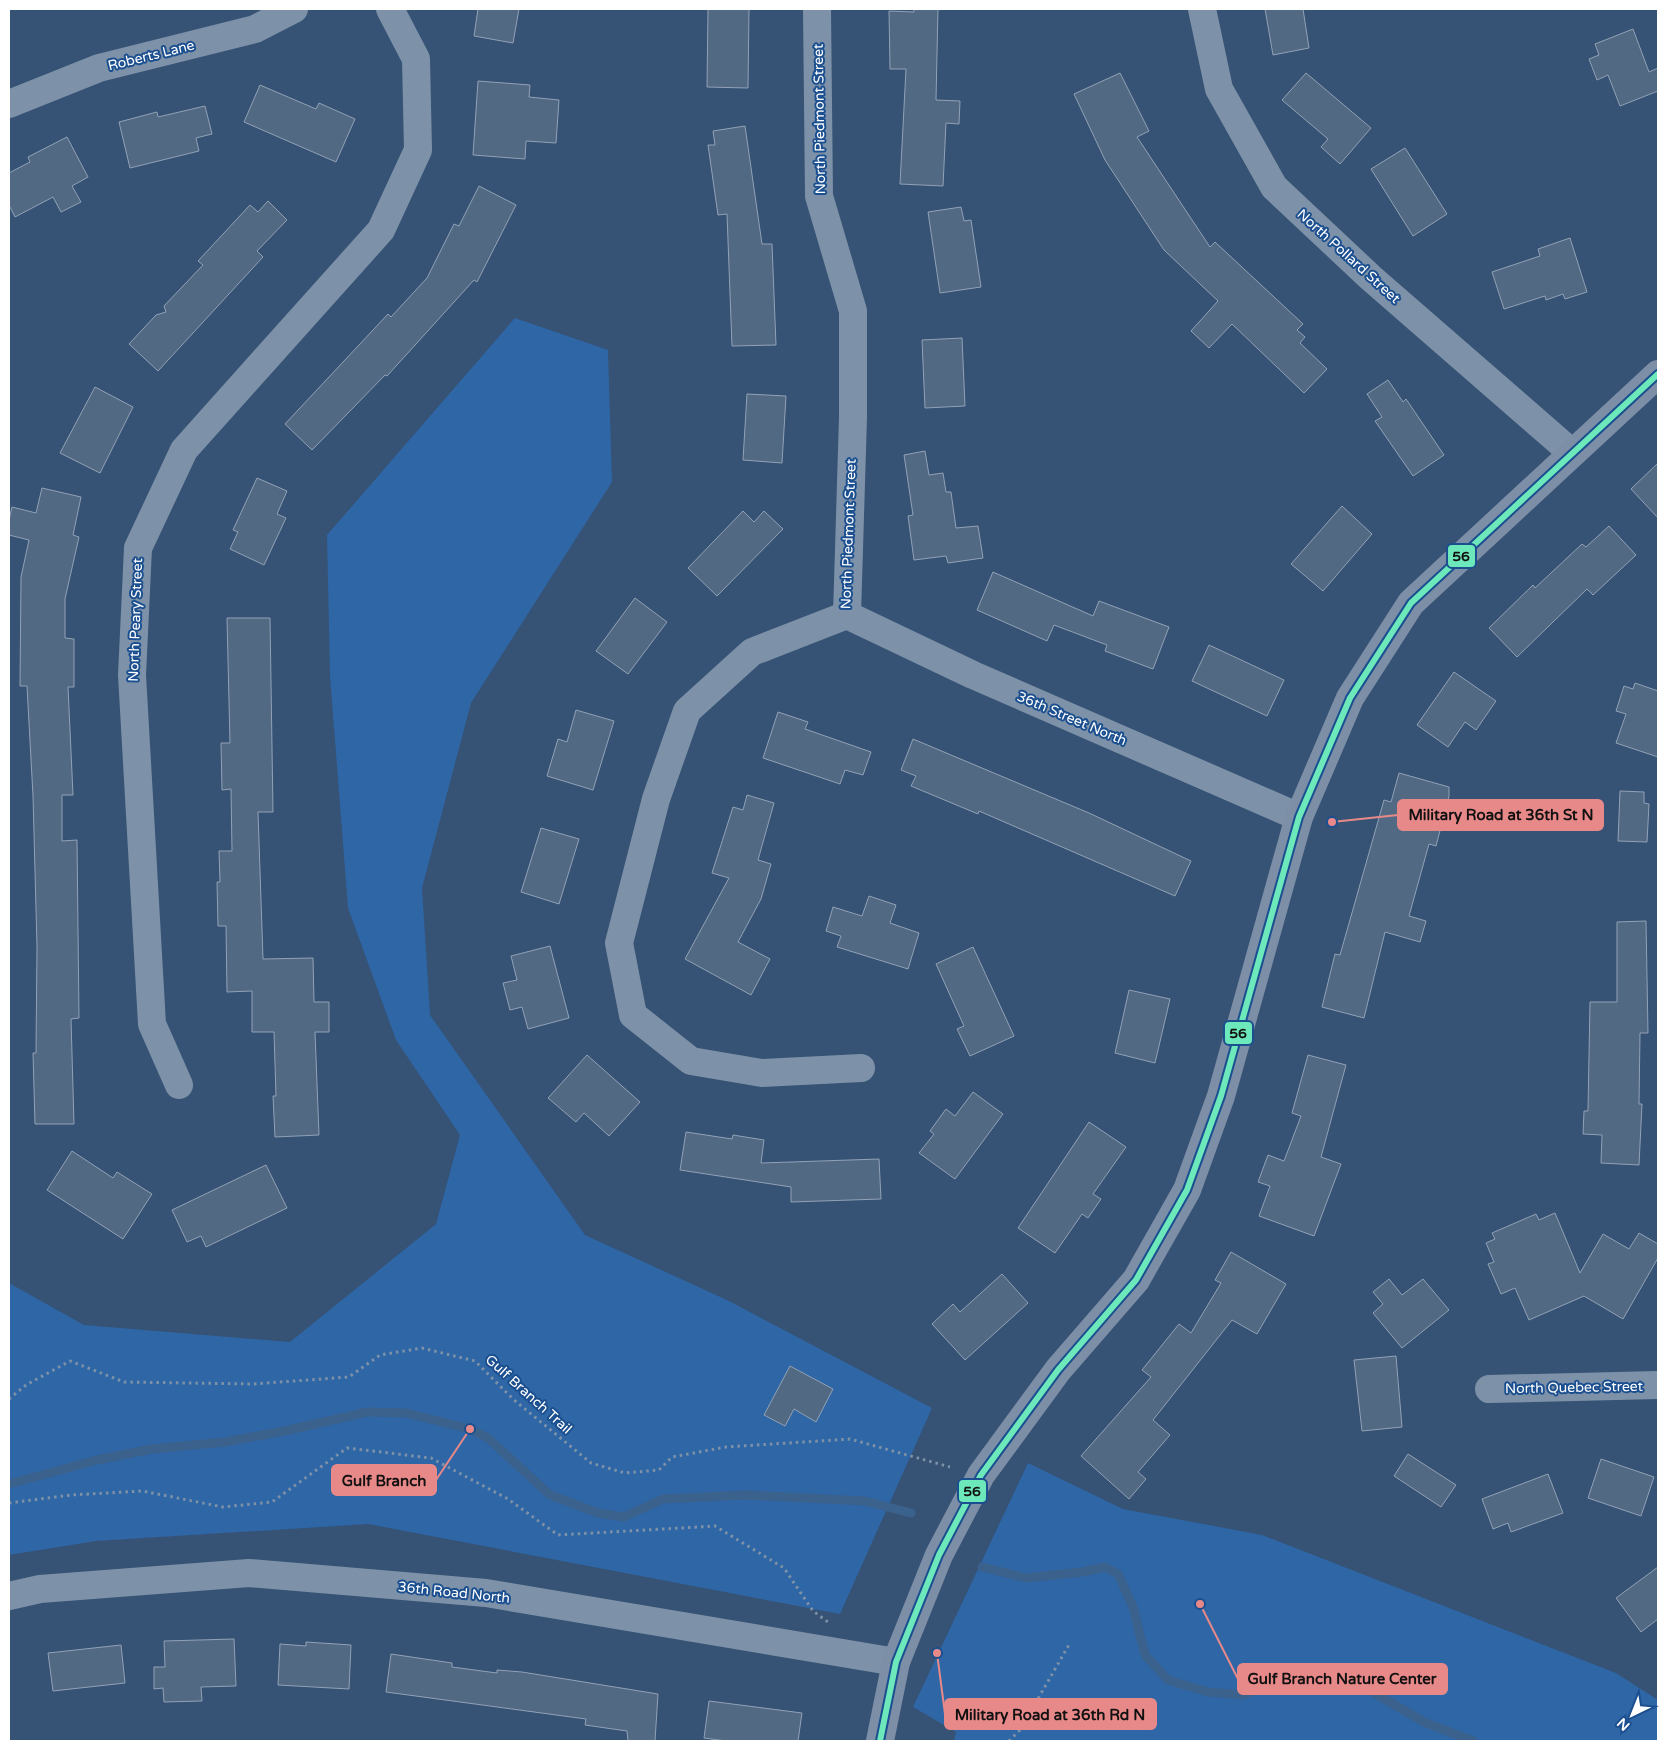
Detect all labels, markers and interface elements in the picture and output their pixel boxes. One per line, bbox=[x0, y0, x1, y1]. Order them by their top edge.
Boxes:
street label: Roberts Lane bbox=[106, 36, 196, 74]
street label: North Piedmont Street bbox=[810, 43, 829, 194]
street label: North Pollard Street bbox=[1294, 206, 1404, 307]
street label: North Piedmont Street bbox=[837, 458, 860, 610]
line badge: 56 bbox=[1447, 544, 1476, 568]
text: 56 bbox=[1452, 548, 1470, 565]
street label: North Peary Street bbox=[125, 557, 146, 682]
street label: 36th Street North bbox=[1014, 688, 1129, 749]
callout: Military Road at 36th St N bbox=[1398, 800, 1603, 830]
text: Military Road at 36th St N bbox=[1408, 806, 1594, 825]
line badge: 56 bbox=[1224, 1021, 1253, 1045]
text: 56 bbox=[1229, 1025, 1247, 1042]
street label: Gulf Branch Trail bbox=[482, 1351, 575, 1438]
street label: North Quebec Street bbox=[1505, 1378, 1644, 1397]
callout: Gulf Branch bbox=[332, 1465, 436, 1495]
text: Gulf Branch bbox=[342, 1472, 426, 1490]
line badge: 56 bbox=[958, 1479, 987, 1503]
text: 56 bbox=[963, 1483, 981, 1500]
street label: 36th Road North bbox=[397, 1578, 511, 1607]
callout: Gulf Branch Nature Center bbox=[1238, 1664, 1447, 1694]
text: Gulf Branch Nature Center bbox=[1247, 1670, 1437, 1688]
north arrow bbox=[1607, 1690, 1657, 1740]
callout: Military Road at 36th Rd N bbox=[945, 1699, 1156, 1729]
text: Military Road at 36th Rd N bbox=[955, 1706, 1145, 1725]
text: N bbox=[1614, 1714, 1633, 1734]

